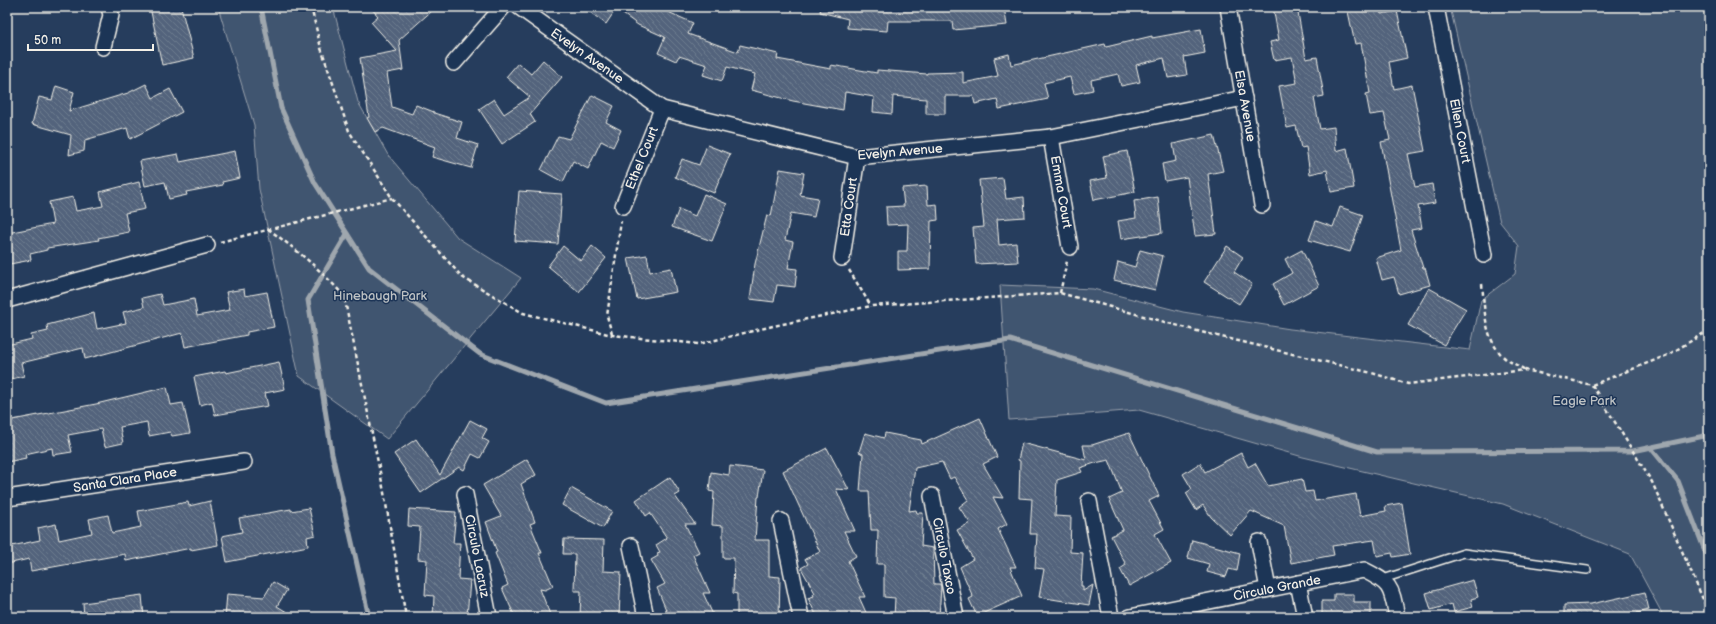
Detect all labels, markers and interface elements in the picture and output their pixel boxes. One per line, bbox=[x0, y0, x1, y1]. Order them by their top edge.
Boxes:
street label: Evelyn Avenue bbox=[547, 25, 627, 87]
scale bar bbox=[28, 26, 153, 52]
text: 50 m bbox=[34, 33, 61, 48]
street label: Elsa Avenue bbox=[1231, 69, 1259, 143]
street label: Ellen Court bbox=[1446, 97, 1474, 165]
street label: Ethel Court bbox=[622, 124, 662, 192]
street label: Evelyn Avenue bbox=[857, 140, 944, 164]
street label: Emma Court bbox=[1047, 154, 1075, 230]
street label: Etta Court bbox=[837, 176, 861, 238]
park label: Hinebaugh Park bbox=[333, 288, 428, 304]
park label: Eagle Park bbox=[1552, 393, 1616, 409]
street label: Santa Clara Place bbox=[72, 464, 178, 496]
street label: Circulo Lacruz bbox=[461, 513, 493, 600]
street label: Circulo Taxco bbox=[929, 516, 959, 596]
street label: Circulo Grande bbox=[1232, 572, 1322, 604]

